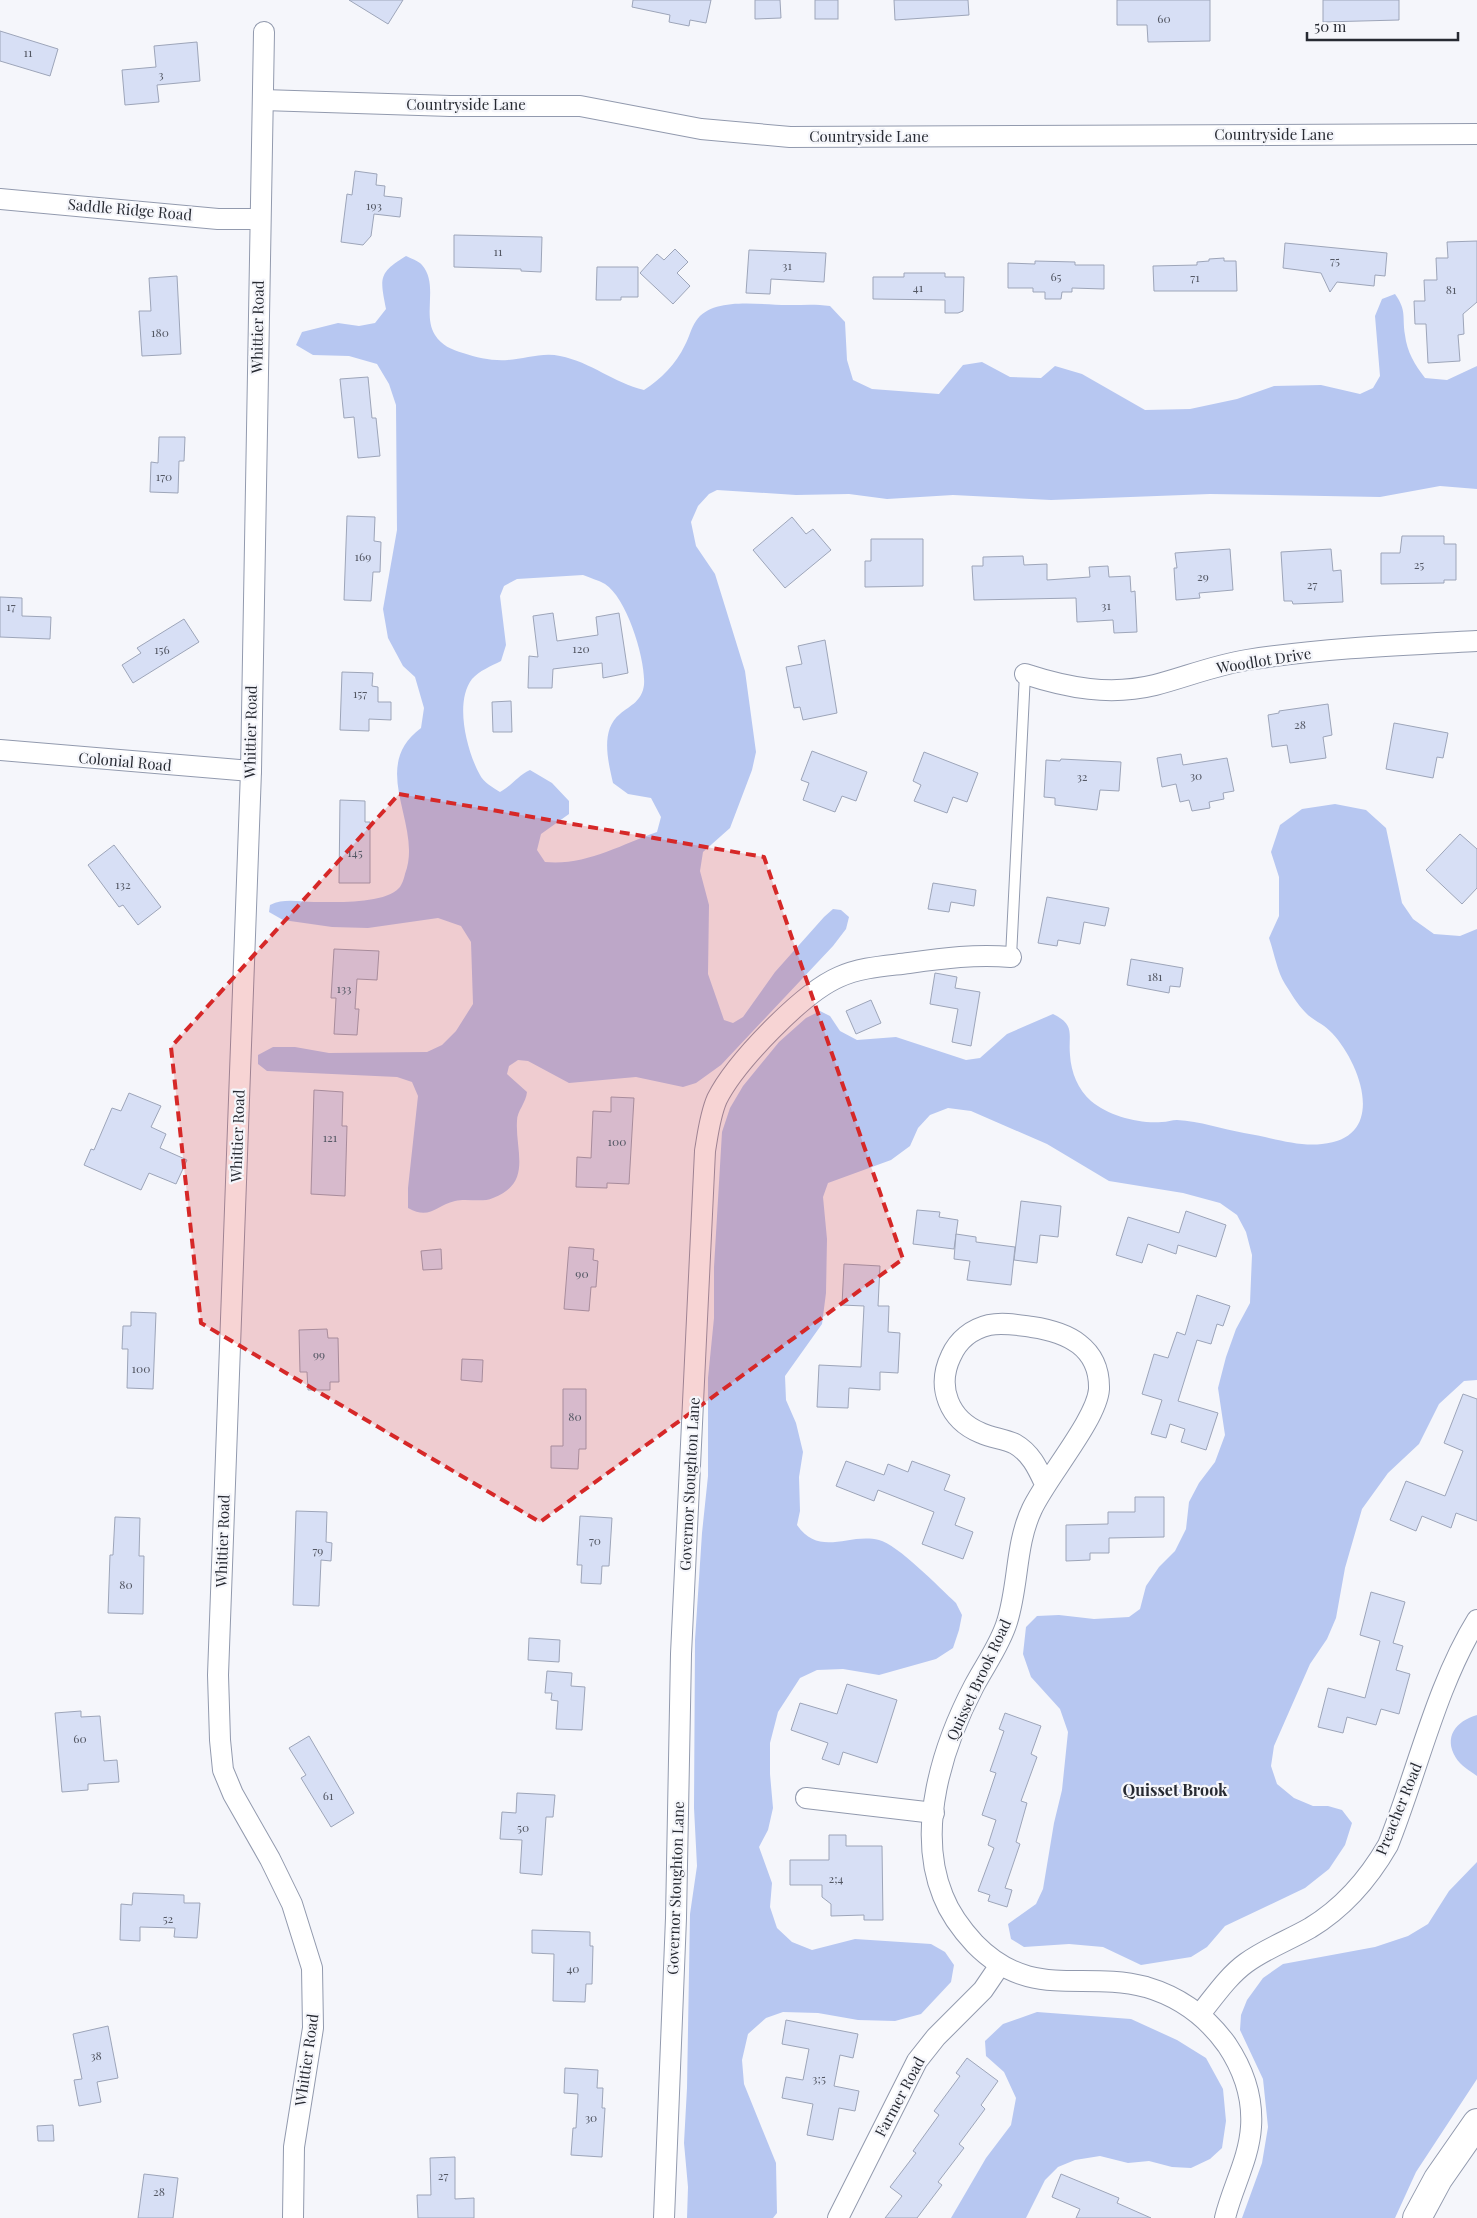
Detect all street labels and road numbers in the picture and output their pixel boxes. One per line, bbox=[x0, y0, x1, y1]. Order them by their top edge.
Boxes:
street label: Countryside Lane bbox=[406, 94, 526, 114]
street label: Countryside Lane bbox=[1214, 124, 1334, 144]
street label: Countryside Lane bbox=[809, 126, 929, 146]
street label: Saddle Ridge Road bbox=[67, 194, 193, 224]
street label: Whittier Road bbox=[246, 280, 268, 375]
street label: Woodlot Drive bbox=[1214, 643, 1313, 678]
street label: Whittier Road bbox=[239, 685, 261, 780]
street label: Colonial Road bbox=[78, 747, 173, 775]
street label: Whittier Road bbox=[225, 1089, 249, 1184]
street label: Governor Stoughton Lane bbox=[674, 1397, 704, 1571]
street label: Whittier Road bbox=[210, 1494, 234, 1589]
street label: Quisset Brook Road bbox=[941, 1615, 1015, 1744]
street label: Preacher Road bbox=[1370, 1759, 1426, 1858]
street label: Governor Stoughton Lane bbox=[662, 1801, 688, 1975]
street label: Whittier Road bbox=[290, 2012, 322, 2108]
street label: Farmer Road bbox=[870, 2053, 929, 2140]

